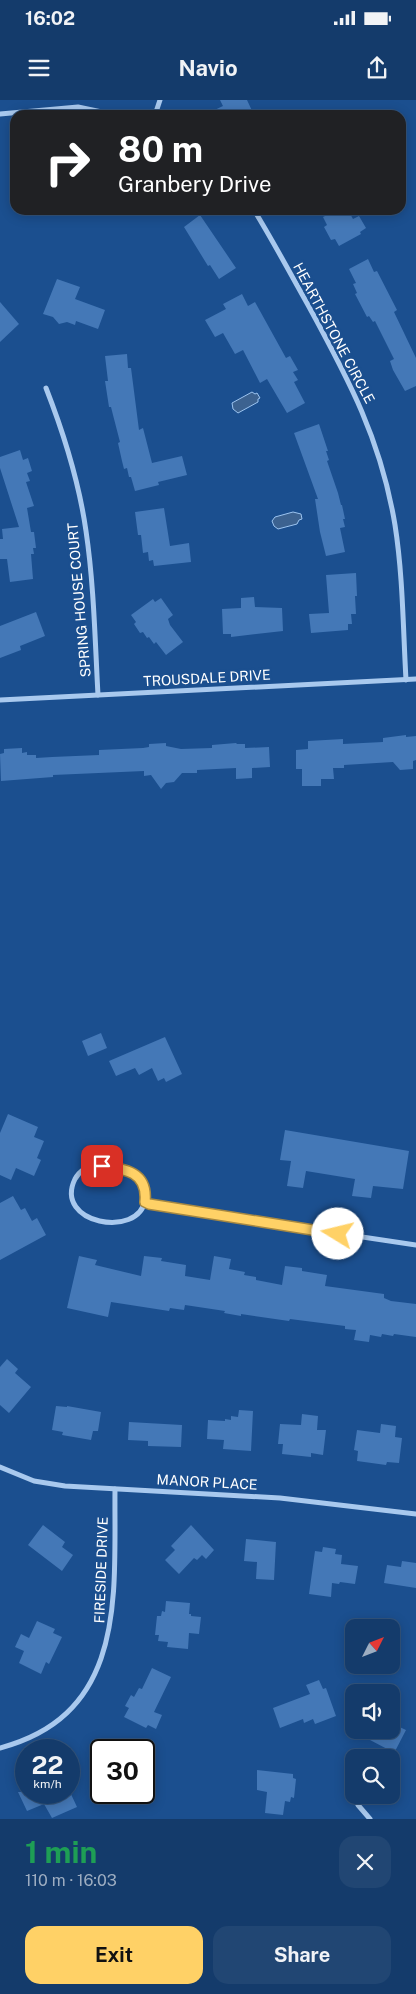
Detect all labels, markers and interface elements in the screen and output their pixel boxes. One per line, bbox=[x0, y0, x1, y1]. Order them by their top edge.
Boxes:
text: 16:02 bbox=[25, 7, 75, 29]
icon: menu bbox=[25, 54, 53, 82]
icon: share bbox=[363, 54, 391, 82]
text: Navio bbox=[178, 55, 238, 81]
text: 80 m bbox=[118, 129, 203, 170]
icon: right bbox=[35, 130, 100, 195]
text: Granbery Drive bbox=[118, 171, 271, 197]
street label: HEARTHSTONE CIRCLE bbox=[290, 260, 378, 406]
street label: SPRING HOUSE COURT bbox=[64, 522, 94, 678]
street label: TROUSDALE DRIVE bbox=[143, 667, 271, 689]
pin bbox=[81, 1145, 123, 1187]
icon: arrive bbox=[88, 1152, 116, 1180]
position arrow bbox=[311, 1207, 363, 1259]
street label: MANOR PLACE bbox=[156, 1471, 258, 1493]
street label: FIRESIDE DRIVE bbox=[91, 1516, 111, 1624]
north arrow bbox=[345, 1619, 400, 1674]
map controls bbox=[345, 1619, 400, 1804]
button: sound bbox=[345, 1684, 400, 1739]
speed limit sign: 30 bbox=[90, 1739, 155, 1804]
button: search bbox=[345, 1749, 400, 1804]
text: 22 bbox=[32, 1750, 63, 1780]
text: km/h bbox=[33, 1777, 62, 1791]
text: 1 min bbox=[25, 1834, 97, 1870]
button: close bbox=[339, 1836, 391, 1888]
text: 110 m · 16:03 bbox=[25, 1871, 117, 1890]
button: Exit bbox=[25, 1926, 203, 1984]
button: Share bbox=[213, 1926, 391, 1984]

